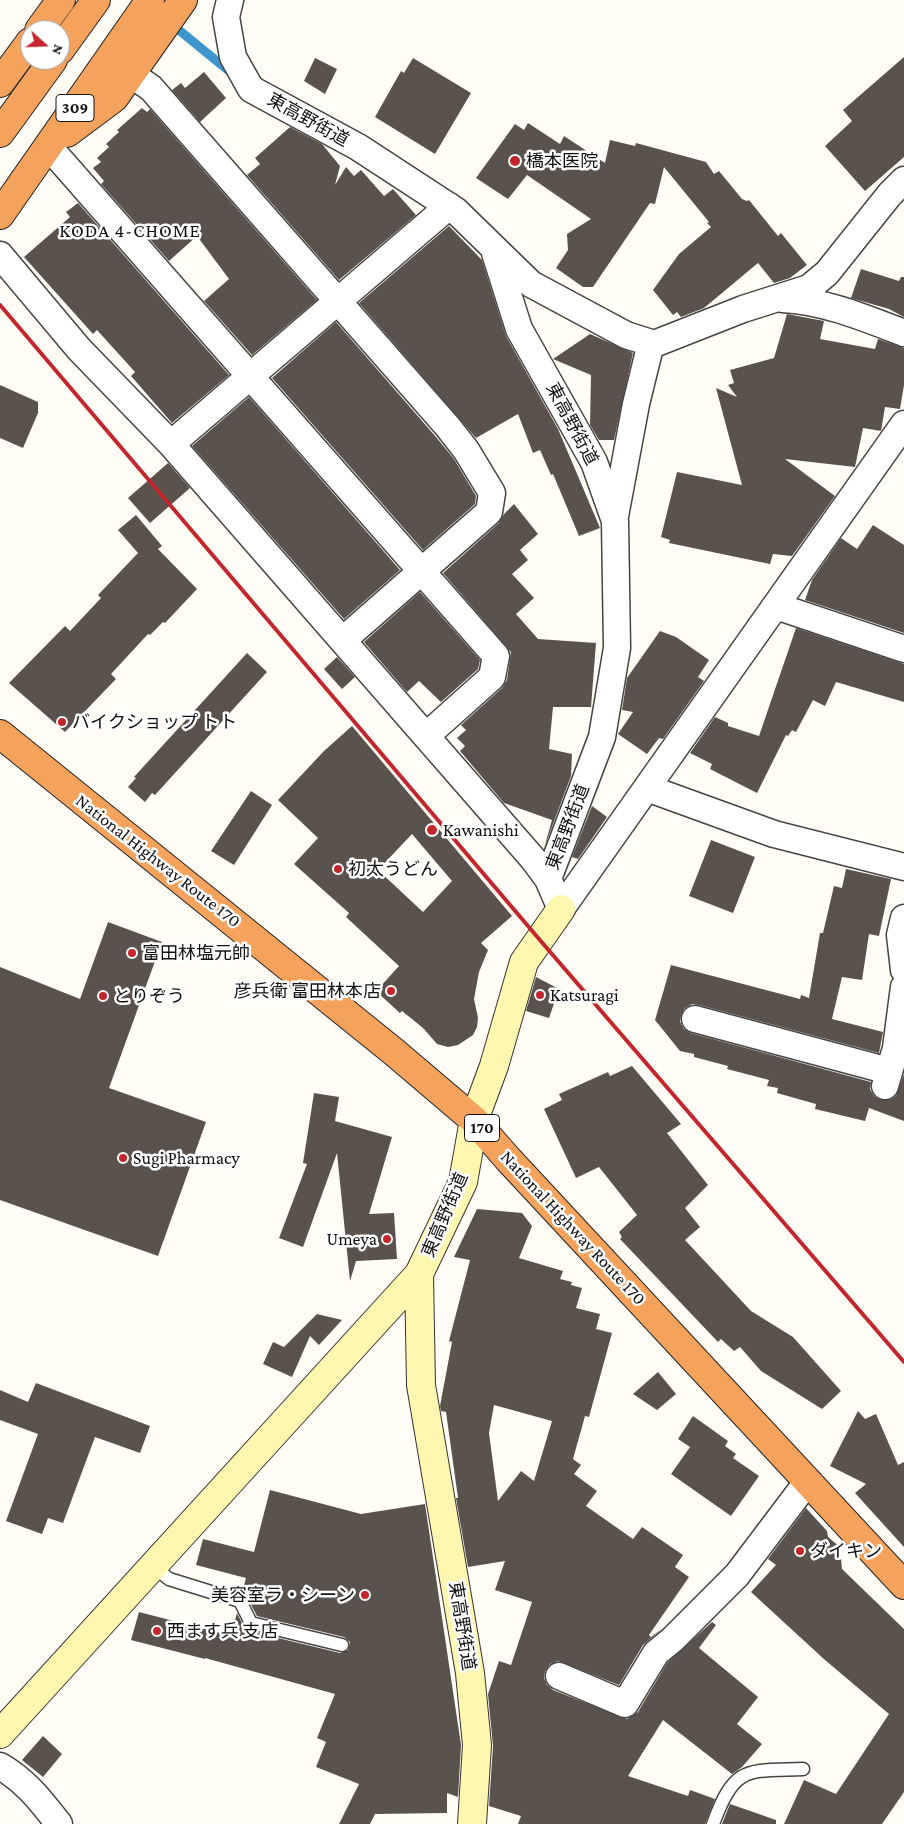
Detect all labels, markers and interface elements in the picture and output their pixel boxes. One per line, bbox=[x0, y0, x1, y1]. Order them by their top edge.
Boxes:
north arrow bbox=[20, 20, 70, 70]
text: N bbox=[49, 43, 67, 57]
street label: 東高野街道 bbox=[263, 89, 353, 151]
road number: 309 bbox=[56, 95, 94, 122]
place label: 橋本医院 bbox=[526, 150, 598, 172]
marker: 橋本医院 bbox=[508, 154, 522, 168]
district label: KODA 4-CHOME bbox=[58, 220, 202, 242]
street label: 東高野街道 bbox=[541, 379, 603, 469]
place label: バイクショップ トト bbox=[72, 711, 237, 733]
marker: バイクショップ トト bbox=[56, 716, 68, 728]
street label: 東高野街道 bbox=[542, 781, 594, 873]
street label: National Highway Route 170 bbox=[71, 790, 245, 932]
place label: Kawanishi bbox=[443, 819, 519, 841]
marker: Kawanishi bbox=[425, 823, 439, 837]
place label: 初太うどん bbox=[348, 858, 438, 880]
marker: 初太うどん bbox=[332, 863, 344, 875]
place label: 富田林塩元帥 bbox=[142, 942, 250, 964]
marker: 富田林塩元帥 bbox=[126, 947, 138, 959]
place label: 彦兵衛 富田林本店 bbox=[234, 980, 381, 1002]
place label: Katsuragi bbox=[550, 984, 619, 1006]
place label: とりぞう bbox=[113, 985, 185, 1007]
marker: 彦兵衛 富田林本店 bbox=[385, 985, 397, 997]
marker: Katsuragi bbox=[534, 989, 546, 1001]
marker: とりぞう bbox=[97, 990, 109, 1002]
road number: 170 bbox=[464, 1114, 500, 1142]
street label: National Highway Route 170 bbox=[496, 1146, 650, 1310]
place label: Sugi Pharmacy bbox=[133, 1147, 240, 1169]
marker: Sugi Pharmacy bbox=[117, 1152, 129, 1164]
street label: 東高野街道 bbox=[417, 1169, 473, 1261]
place label: Umeya bbox=[326, 1228, 377, 1250]
marker: Umeya bbox=[381, 1233, 393, 1245]
place label: ダイキン bbox=[810, 1540, 882, 1562]
marker: ダイキン bbox=[794, 1545, 806, 1557]
street label: 東高野街道 bbox=[444, 1580, 480, 1672]
place label: 美容室ラ・シーン bbox=[211, 1584, 355, 1606]
marker: 美容室ラ・シーン bbox=[359, 1589, 371, 1601]
place label: 西ます兵 支店 bbox=[167, 1620, 278, 1642]
marker: 西ます兵 支店 bbox=[151, 1625, 163, 1637]

